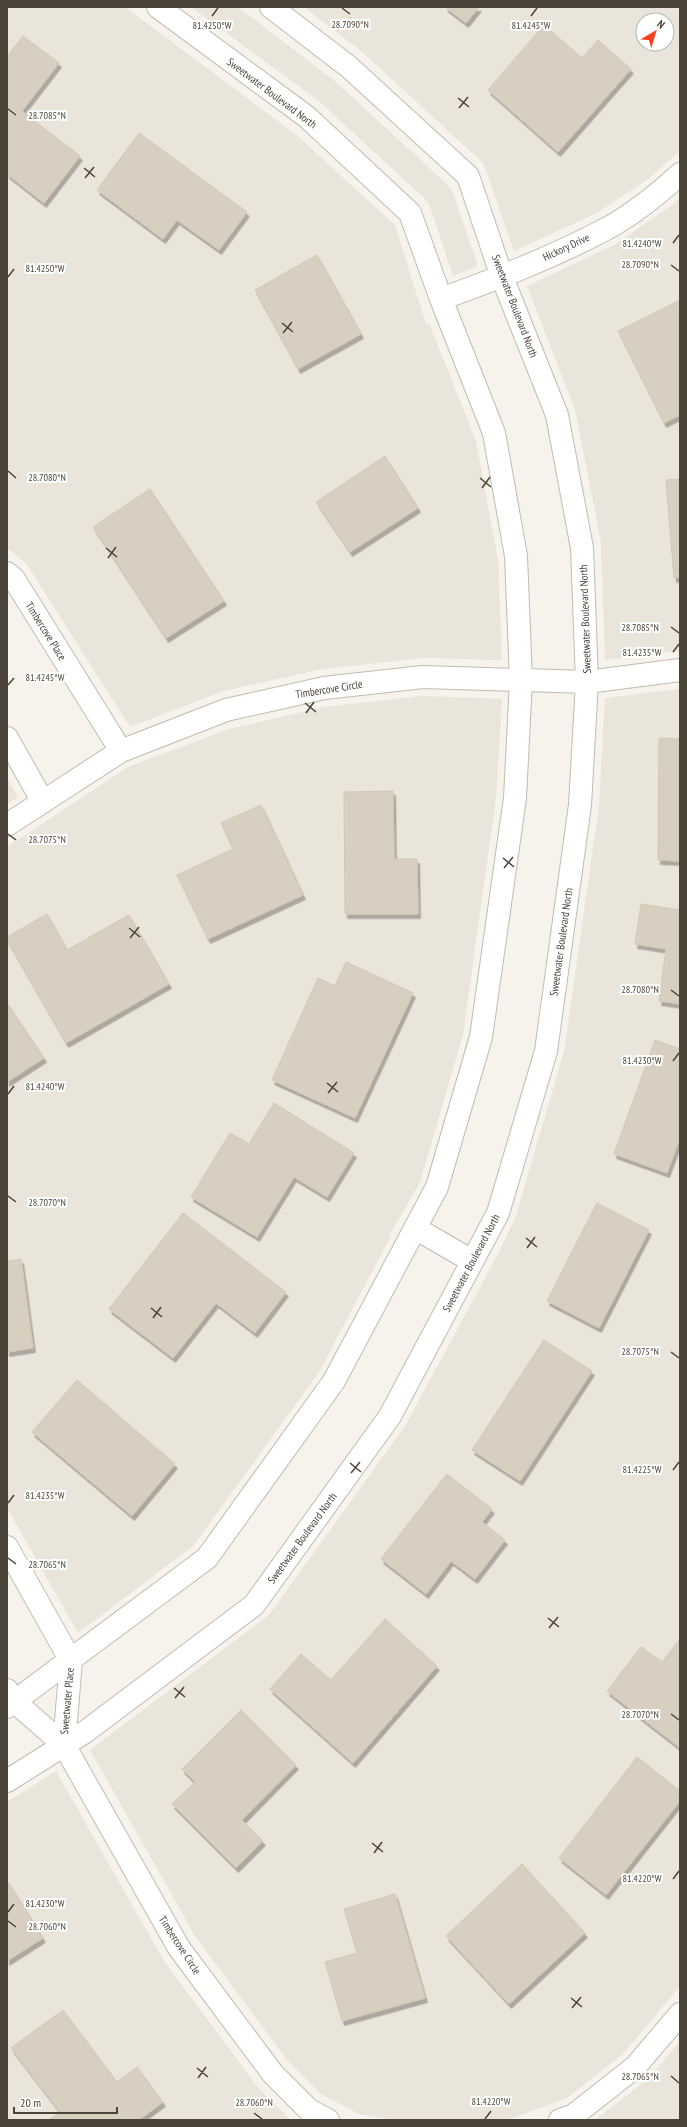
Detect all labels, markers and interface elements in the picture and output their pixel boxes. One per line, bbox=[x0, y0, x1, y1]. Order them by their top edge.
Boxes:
north arrow bbox=[635, 12, 675, 52]
text: N bbox=[655, 17, 668, 31]
text: 28.7090°N bbox=[331, 18, 369, 31]
text: 81.4250°W bbox=[193, 19, 232, 32]
text: 81.4245°W bbox=[512, 19, 551, 32]
street label: Sweetwater Boulevard North bbox=[224, 55, 320, 131]
text: 28.7085°N bbox=[28, 109, 66, 122]
street label: Hickory Drive bbox=[540, 230, 592, 264]
text: 81.4240°W bbox=[623, 237, 662, 250]
street label: Sweetwater Boulevard North bbox=[489, 253, 541, 360]
text: 28.7090°N bbox=[621, 258, 659, 271]
text: 81.4250°W bbox=[26, 262, 65, 275]
text: 28.7080°N bbox=[28, 471, 66, 484]
street label: Sweetwater Boulevard North bbox=[576, 564, 594, 674]
street label: Timbercove Place bbox=[22, 599, 70, 663]
text: 28.7085°N bbox=[621, 621, 659, 634]
text: 81.4235°W bbox=[623, 646, 662, 659]
text: 81.4245°W bbox=[26, 671, 65, 684]
street label: Timbercove Circle bbox=[294, 677, 364, 701]
text: 28.7075°N bbox=[28, 833, 66, 846]
street label: Sweetwater Boulevard North bbox=[546, 887, 576, 997]
text: 28.7080°N bbox=[621, 983, 659, 996]
text: 81.4230°W bbox=[623, 1054, 662, 1067]
text: 81.4240°W bbox=[26, 1080, 65, 1093]
text: 28.7070°N bbox=[28, 1196, 66, 1209]
street label: Sweetwater Boulevard North bbox=[439, 1211, 503, 1314]
text: 28.7075°N bbox=[621, 1345, 659, 1358]
text: 81.4225°W bbox=[623, 1463, 662, 1476]
text: 81.4235°W bbox=[26, 1489, 65, 1502]
street label: Sweetwater Boulevard North bbox=[264, 1490, 340, 1586]
text: 28.7065°N bbox=[28, 1558, 66, 1571]
street label: Sweetwater Place bbox=[57, 1667, 77, 1735]
text: 28.7070°N bbox=[621, 1708, 659, 1721]
text: 81.4220°W bbox=[623, 1872, 662, 1885]
text: 81.4230°W bbox=[26, 1897, 65, 1910]
street label: Timbercove Circle bbox=[156, 1913, 205, 1978]
text: 28.7060°N bbox=[28, 1920, 66, 1933]
text: 28.7065°N bbox=[621, 2070, 659, 2083]
scale bar bbox=[14, 2089, 117, 2115]
text: 20 m bbox=[20, 2095, 41, 2110]
text: 81.4220°W bbox=[472, 2095, 511, 2108]
text: 28.7060°N bbox=[235, 2096, 273, 2109]

